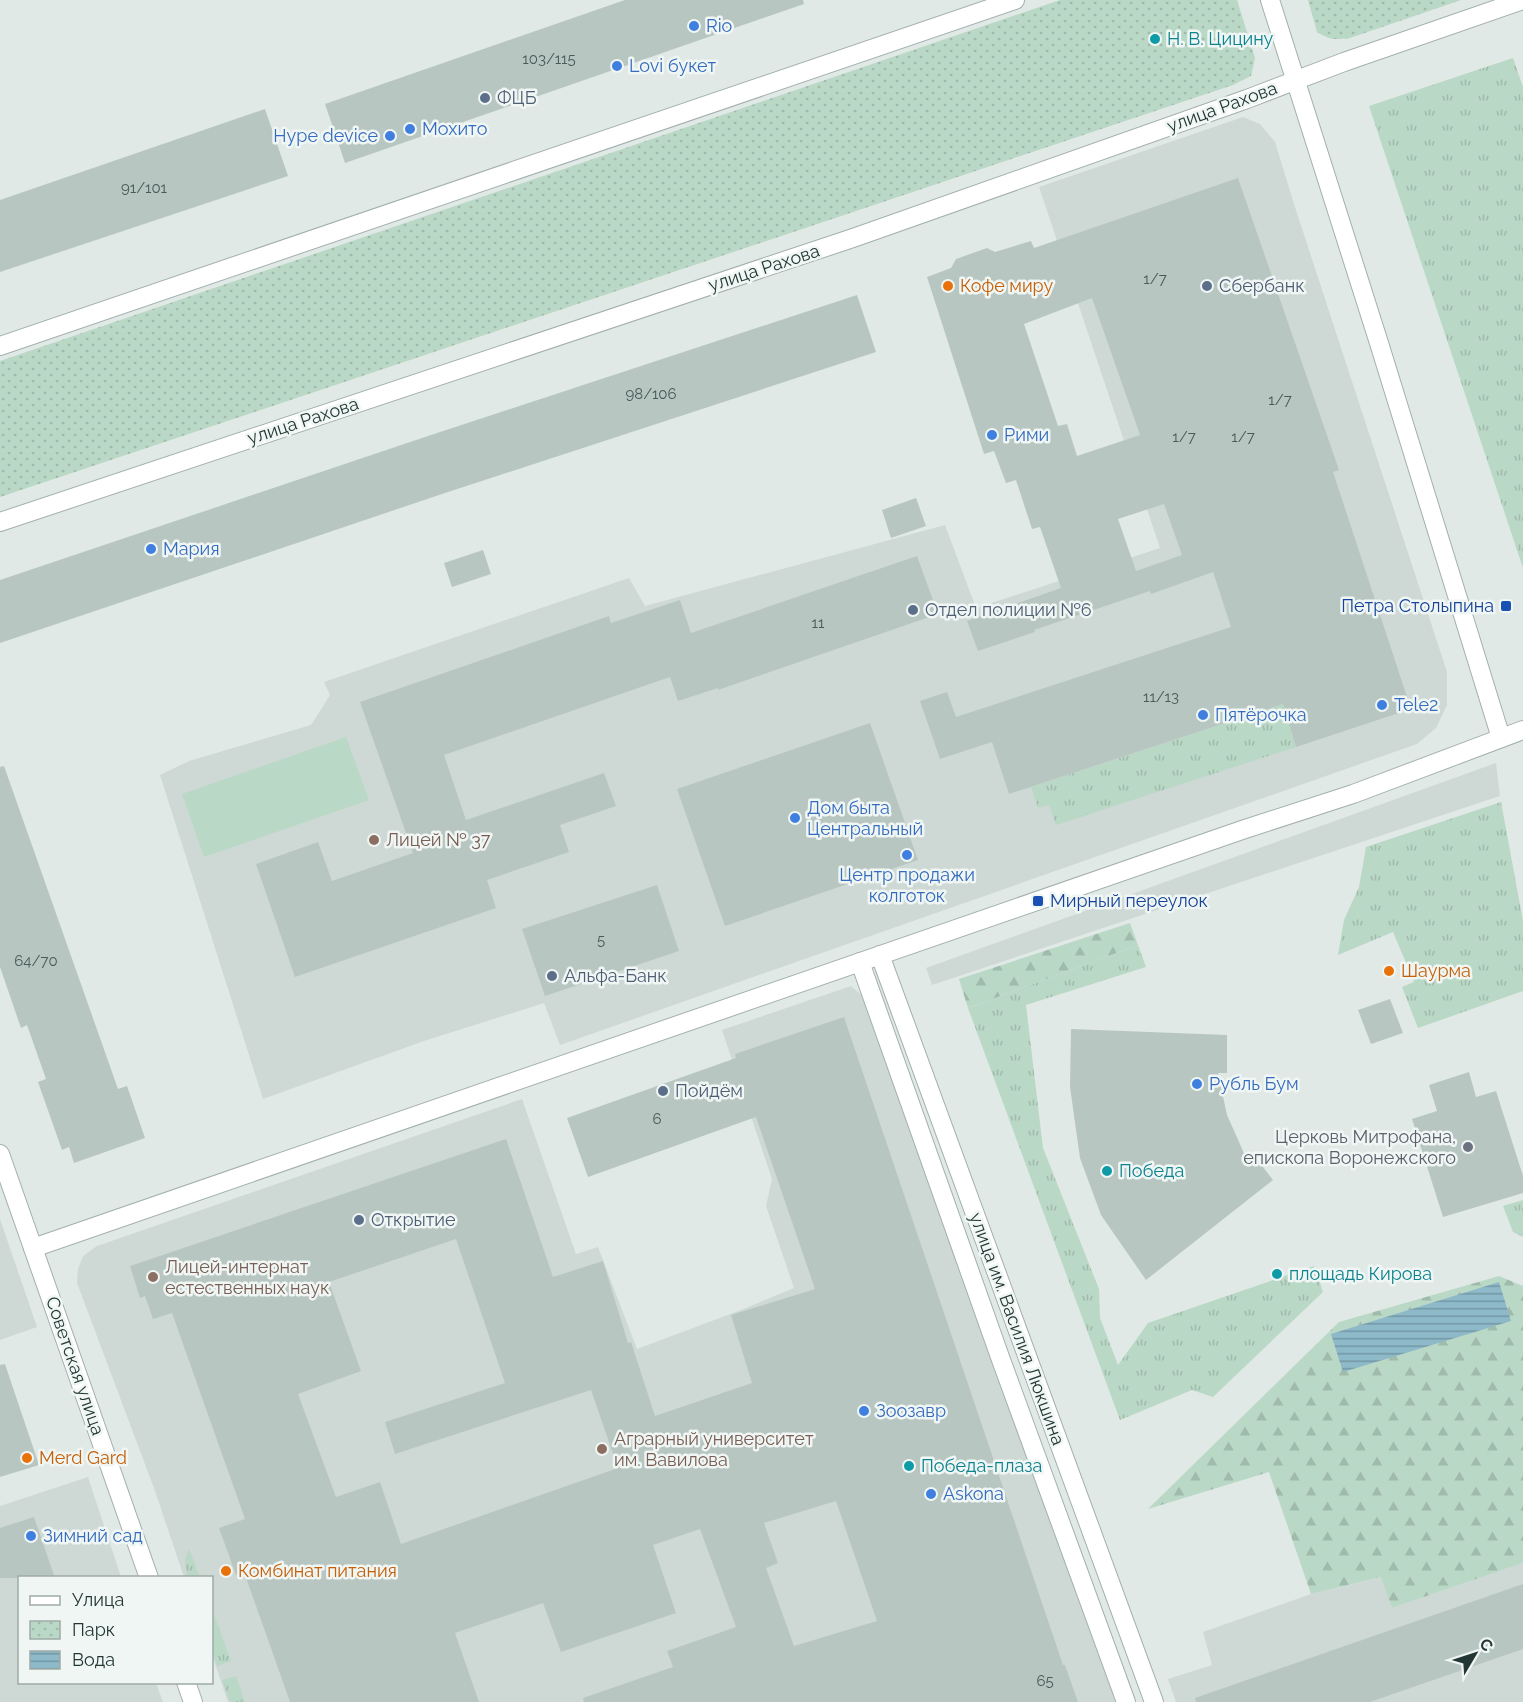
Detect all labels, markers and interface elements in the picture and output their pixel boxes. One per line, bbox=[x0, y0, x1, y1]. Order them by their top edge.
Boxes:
place label: Rio bbox=[706, 15, 733, 36]
marker: Rio bbox=[687, 19, 701, 33]
place label: Н. В. Цицину bbox=[1167, 28, 1274, 49]
marker: Н. В. Цицину bbox=[1148, 32, 1162, 46]
house number: 103/115 bbox=[522, 50, 576, 68]
place label: Lovi букет bbox=[629, 55, 717, 76]
marker: Lovi букет bbox=[610, 59, 624, 73]
street label: улица Рахова bbox=[1164, 77, 1280, 136]
place label: ФЦБ bbox=[497, 87, 537, 108]
marker: ФЦБ bbox=[478, 91, 492, 105]
place label: Мохито bbox=[422, 118, 488, 139]
marker: Мохито bbox=[403, 122, 417, 136]
place label: Hype device bbox=[273, 125, 378, 146]
marker: Hype device bbox=[383, 129, 397, 143]
house number: 91/101 bbox=[121, 179, 168, 197]
street label: улица Рахова bbox=[706, 240, 822, 295]
house number: 1/7 bbox=[1143, 270, 1167, 288]
place label: Кофе миру bbox=[960, 275, 1053, 296]
place label: Сбербанк bbox=[1219, 275, 1305, 296]
marker: Кофе миру bbox=[941, 279, 955, 293]
marker: Сбербанк bbox=[1200, 279, 1214, 293]
house number: 98/106 bbox=[625, 385, 677, 403]
house number: 1/7 bbox=[1268, 391, 1292, 409]
street label: улица Рахова bbox=[245, 393, 361, 448]
place label: Рими bbox=[1004, 424, 1049, 445]
marker: Рими bbox=[985, 428, 999, 442]
house number: 1/7 bbox=[1172, 428, 1196, 446]
house number: 1/7 bbox=[1231, 428, 1255, 446]
place label: Мария bbox=[163, 538, 220, 559]
marker: Мария bbox=[144, 542, 158, 556]
place label: Петра Столыпина bbox=[1341, 595, 1494, 616]
place label: Отдел полиции №6 bbox=[925, 599, 1092, 620]
marker: Петра Столыпина bbox=[1499, 599, 1513, 613]
marker: Отдел полиции №6 bbox=[906, 603, 920, 617]
house number: 11 bbox=[812, 614, 825, 632]
house number: 11/13 bbox=[1143, 688, 1179, 706]
place label: Tele2 bbox=[1394, 694, 1438, 715]
marker: Tele2 bbox=[1375, 698, 1389, 712]
place label: Пятёрочка bbox=[1215, 704, 1307, 725]
marker: Пятёрочка bbox=[1196, 708, 1210, 722]
place label: Дом быта Центральный bbox=[807, 797, 923, 839]
marker: Дом быта Центральный bbox=[788, 811, 802, 825]
place label: Лицей № 37 bbox=[386, 829, 491, 850]
marker: Лицей № 37 bbox=[367, 833, 381, 847]
marker: Центр продажи колготок bbox=[900, 848, 914, 862]
place label: Центр продажи колготок bbox=[839, 864, 975, 906]
place label: Мирный переулок bbox=[1050, 890, 1208, 911]
marker: Мирный переулок bbox=[1031, 894, 1045, 908]
house number: 5 bbox=[597, 931, 605, 949]
house number: 64/70 bbox=[14, 952, 58, 970]
place label: Шаурма bbox=[1401, 960, 1471, 981]
marker: Шаурма bbox=[1382, 964, 1396, 978]
place label: Альфа-Банк bbox=[564, 965, 667, 986]
marker: Альфа-Банк bbox=[545, 969, 559, 983]
place label: Рубль Бум bbox=[1209, 1073, 1299, 1094]
marker: Рубль Бум bbox=[1190, 1077, 1204, 1091]
place label: Пойдём bbox=[675, 1080, 743, 1101]
marker: Пойдём bbox=[656, 1084, 670, 1098]
house number: 6 bbox=[652, 1110, 662, 1128]
place label: Церковь Митрофана, епископа Воронежского bbox=[1243, 1126, 1456, 1168]
marker: Церковь Митрофана, епископа Воронежского bbox=[1461, 1140, 1475, 1154]
place label: Победа bbox=[1119, 1160, 1184, 1181]
marker: Победа bbox=[1100, 1164, 1114, 1178]
place label: Открытие bbox=[371, 1209, 456, 1230]
street label: улица им. Василия Люкшина bbox=[966, 1210, 1069, 1448]
marker: Открытие bbox=[352, 1213, 366, 1227]
place label: Лицей-интернат естественных наук bbox=[165, 1256, 329, 1298]
place label: площадь Кирова bbox=[1289, 1263, 1432, 1284]
marker: площадь Кирова bbox=[1270, 1267, 1284, 1281]
marker: Лицей-интернат естественных наук bbox=[146, 1270, 160, 1284]
street label: Советская улица bbox=[42, 1294, 109, 1438]
place label: Зоозавр bbox=[876, 1400, 946, 1421]
marker: Зоозавр bbox=[857, 1404, 871, 1418]
place label: Аграрный университет им. Вавилова bbox=[614, 1428, 814, 1470]
marker: Аграрный университет им. Вавилова bbox=[595, 1442, 609, 1456]
place label: Merd Gard bbox=[39, 1447, 127, 1468]
marker: Merd Gard bbox=[20, 1451, 34, 1465]
place label: Победа-плаза bbox=[921, 1455, 1042, 1476]
marker: Победа-плаза bbox=[902, 1459, 916, 1473]
place label: Askona bbox=[943, 1483, 1004, 1504]
marker: Askona bbox=[924, 1487, 938, 1501]
place label: Зимний сад bbox=[43, 1525, 143, 1546]
marker: Зимний сад bbox=[24, 1529, 38, 1543]
place label: Комбинат питания bbox=[238, 1560, 397, 1581]
marker: Комбинат питания bbox=[219, 1564, 233, 1578]
legend bbox=[18, 1576, 213, 1684]
text: Улица bbox=[72, 1589, 124, 1610]
text: Парк bbox=[72, 1619, 115, 1640]
north arrow bbox=[1445, 1624, 1505, 1684]
text: С bbox=[1475, 1635, 1497, 1655]
text: Вода bbox=[72, 1649, 115, 1670]
house number: 65 bbox=[1036, 1672, 1054, 1690]

